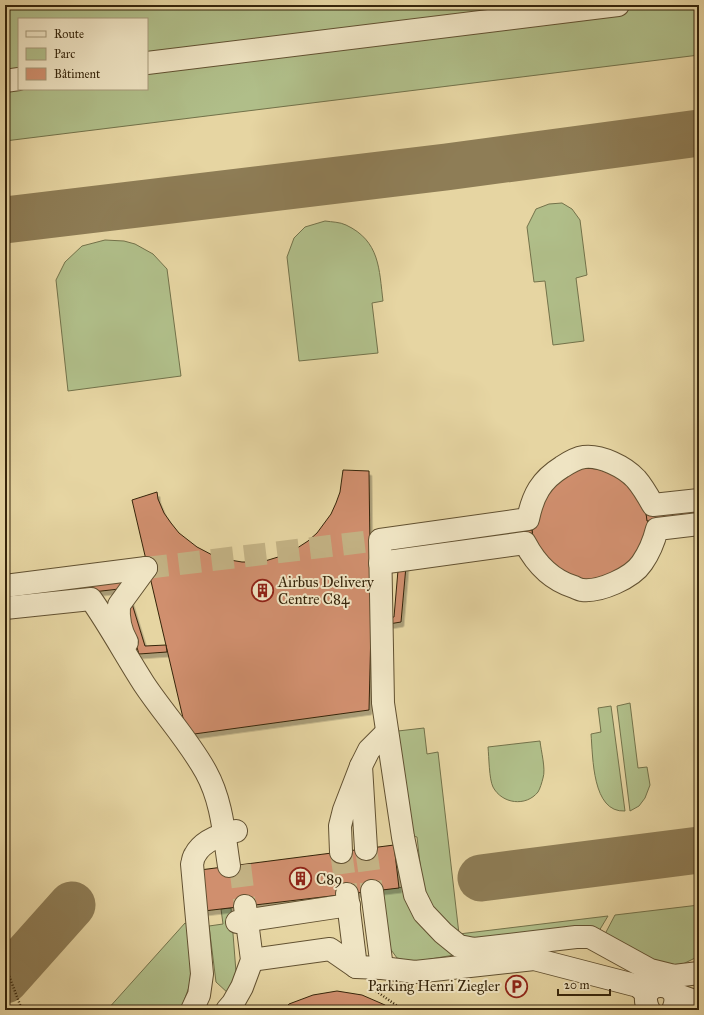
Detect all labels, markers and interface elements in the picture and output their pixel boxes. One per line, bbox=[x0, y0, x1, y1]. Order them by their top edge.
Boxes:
legend bbox=[18, 18, 148, 90]
text: Route bbox=[54, 27, 84, 41]
text: Parc bbox=[54, 47, 75, 61]
text: Bâtiment bbox=[54, 67, 101, 81]
place label: Airbus Delivery Centre C84 bbox=[277, 573, 375, 608]
building icon: Airbus Delivery Centre C84 bbox=[249, 578, 275, 604]
building icon: C89 bbox=[287, 866, 313, 892]
place label: C89 bbox=[316, 870, 342, 888]
scale bar bbox=[558, 971, 610, 997]
parking icon: Parking Henri Ziegler bbox=[503, 973, 529, 999]
place label: Parking Henri Ziegler bbox=[368, 977, 500, 995]
text: 20 m bbox=[564, 978, 590, 992]

